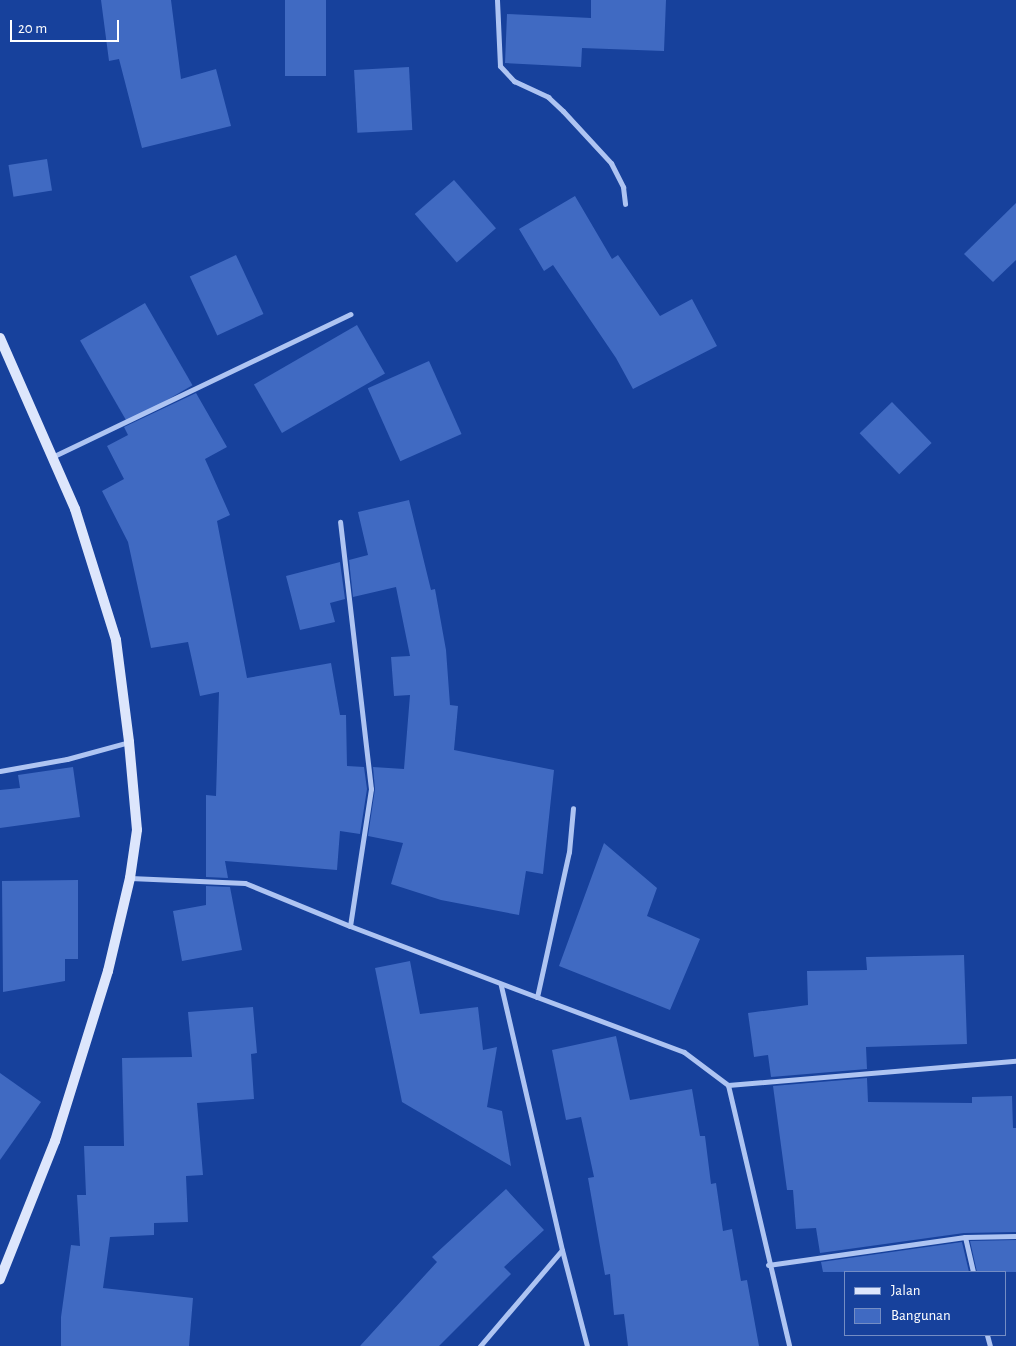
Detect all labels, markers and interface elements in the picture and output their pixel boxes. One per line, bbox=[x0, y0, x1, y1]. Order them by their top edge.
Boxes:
scale bar bbox=[12, 10, 121, 42]
text: 20 m bbox=[18, 21, 47, 36]
legend bbox=[844, 1271, 1006, 1336]
text: Jalan bbox=[891, 1283, 921, 1298]
text: Bangunan bbox=[891, 1308, 951, 1323]

